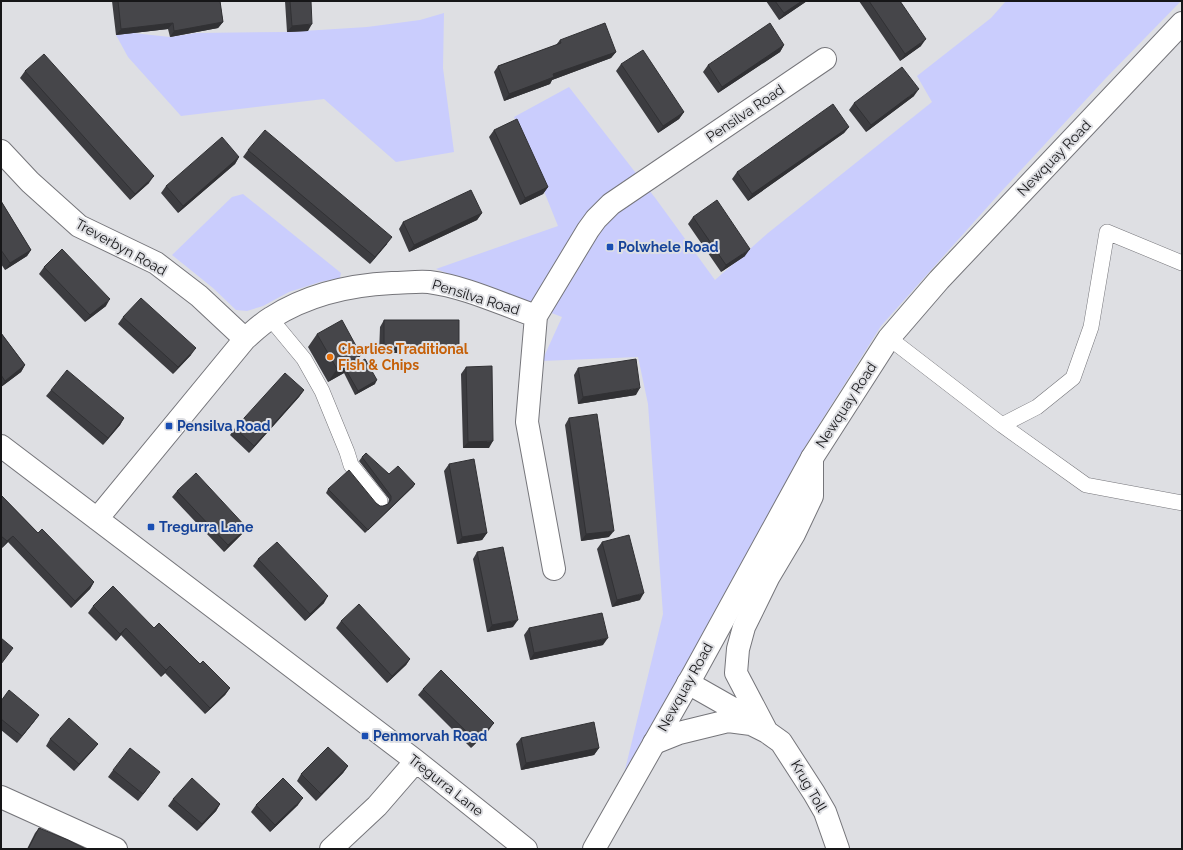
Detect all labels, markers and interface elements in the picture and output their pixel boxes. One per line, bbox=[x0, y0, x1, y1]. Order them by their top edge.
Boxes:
street label: Pensilva Road bbox=[703, 81, 787, 145]
street label: Newquay Road bbox=[1014, 117, 1094, 199]
street label: Treverbyn Road bbox=[73, 215, 169, 279]
place label: Polwhele Road bbox=[618, 239, 719, 255]
marker: Polwhele Road bbox=[605, 242, 615, 252]
street label: Pensilva Road bbox=[430, 276, 522, 318]
place label: Charlies Traditional Fish & Chips bbox=[338, 341, 469, 373]
marker: Charlies Traditional Fish & Chips bbox=[325, 352, 335, 362]
street label: Newquay Road bbox=[812, 359, 880, 451]
place label: Pensilva Road bbox=[177, 418, 270, 434]
marker: Pensilva Road bbox=[164, 421, 174, 431]
place label: Tregurra Lane bbox=[159, 519, 254, 535]
marker: Tregurra Lane bbox=[146, 522, 156, 532]
street label: Newquay Road bbox=[654, 640, 716, 734]
place label: Penmorvah Road bbox=[373, 728, 487, 744]
marker: Penmorvah Road bbox=[360, 731, 370, 741]
street label: Tregurra Lane bbox=[405, 751, 487, 819]
street label: Krug Toll bbox=[788, 757, 830, 815]

